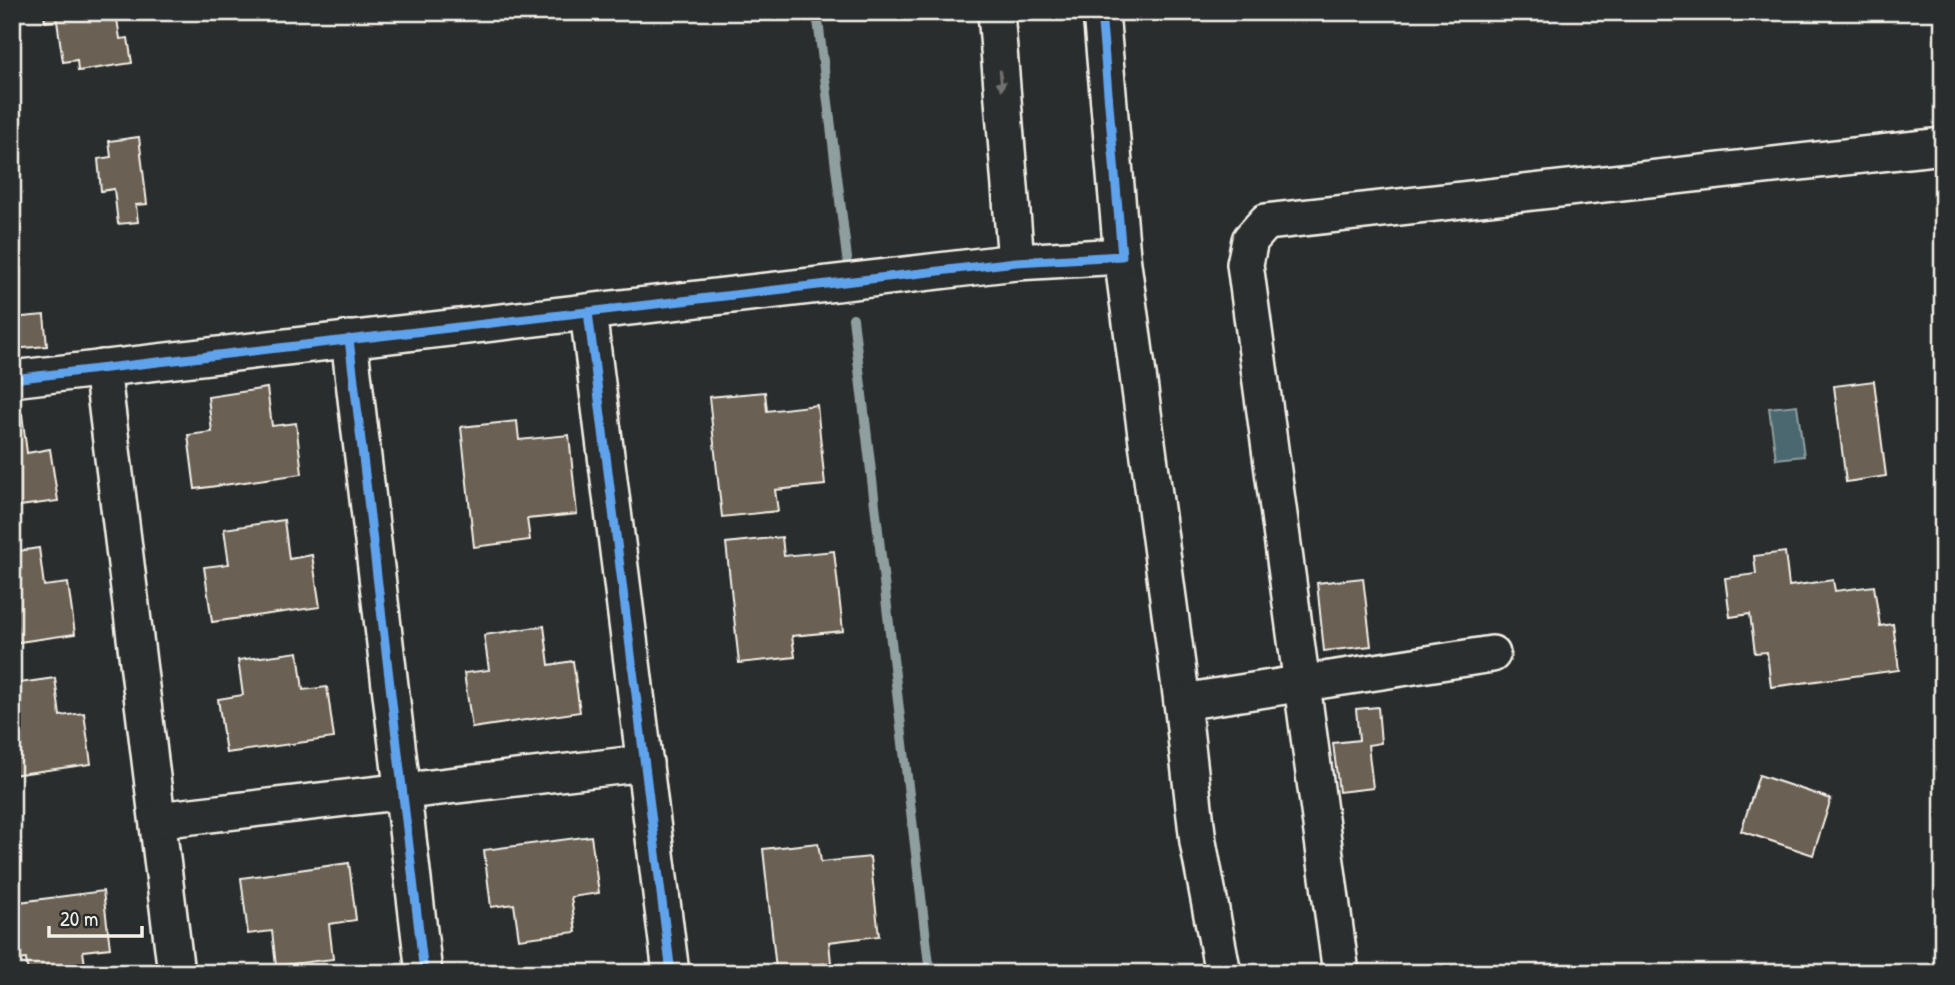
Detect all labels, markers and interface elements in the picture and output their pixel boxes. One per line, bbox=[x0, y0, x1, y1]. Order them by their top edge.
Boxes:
one-way arrow bbox=[996, 69, 1007, 91]
scale bar bbox=[49, 894, 142, 938]
text: 20 m bbox=[60, 904, 98, 933]

